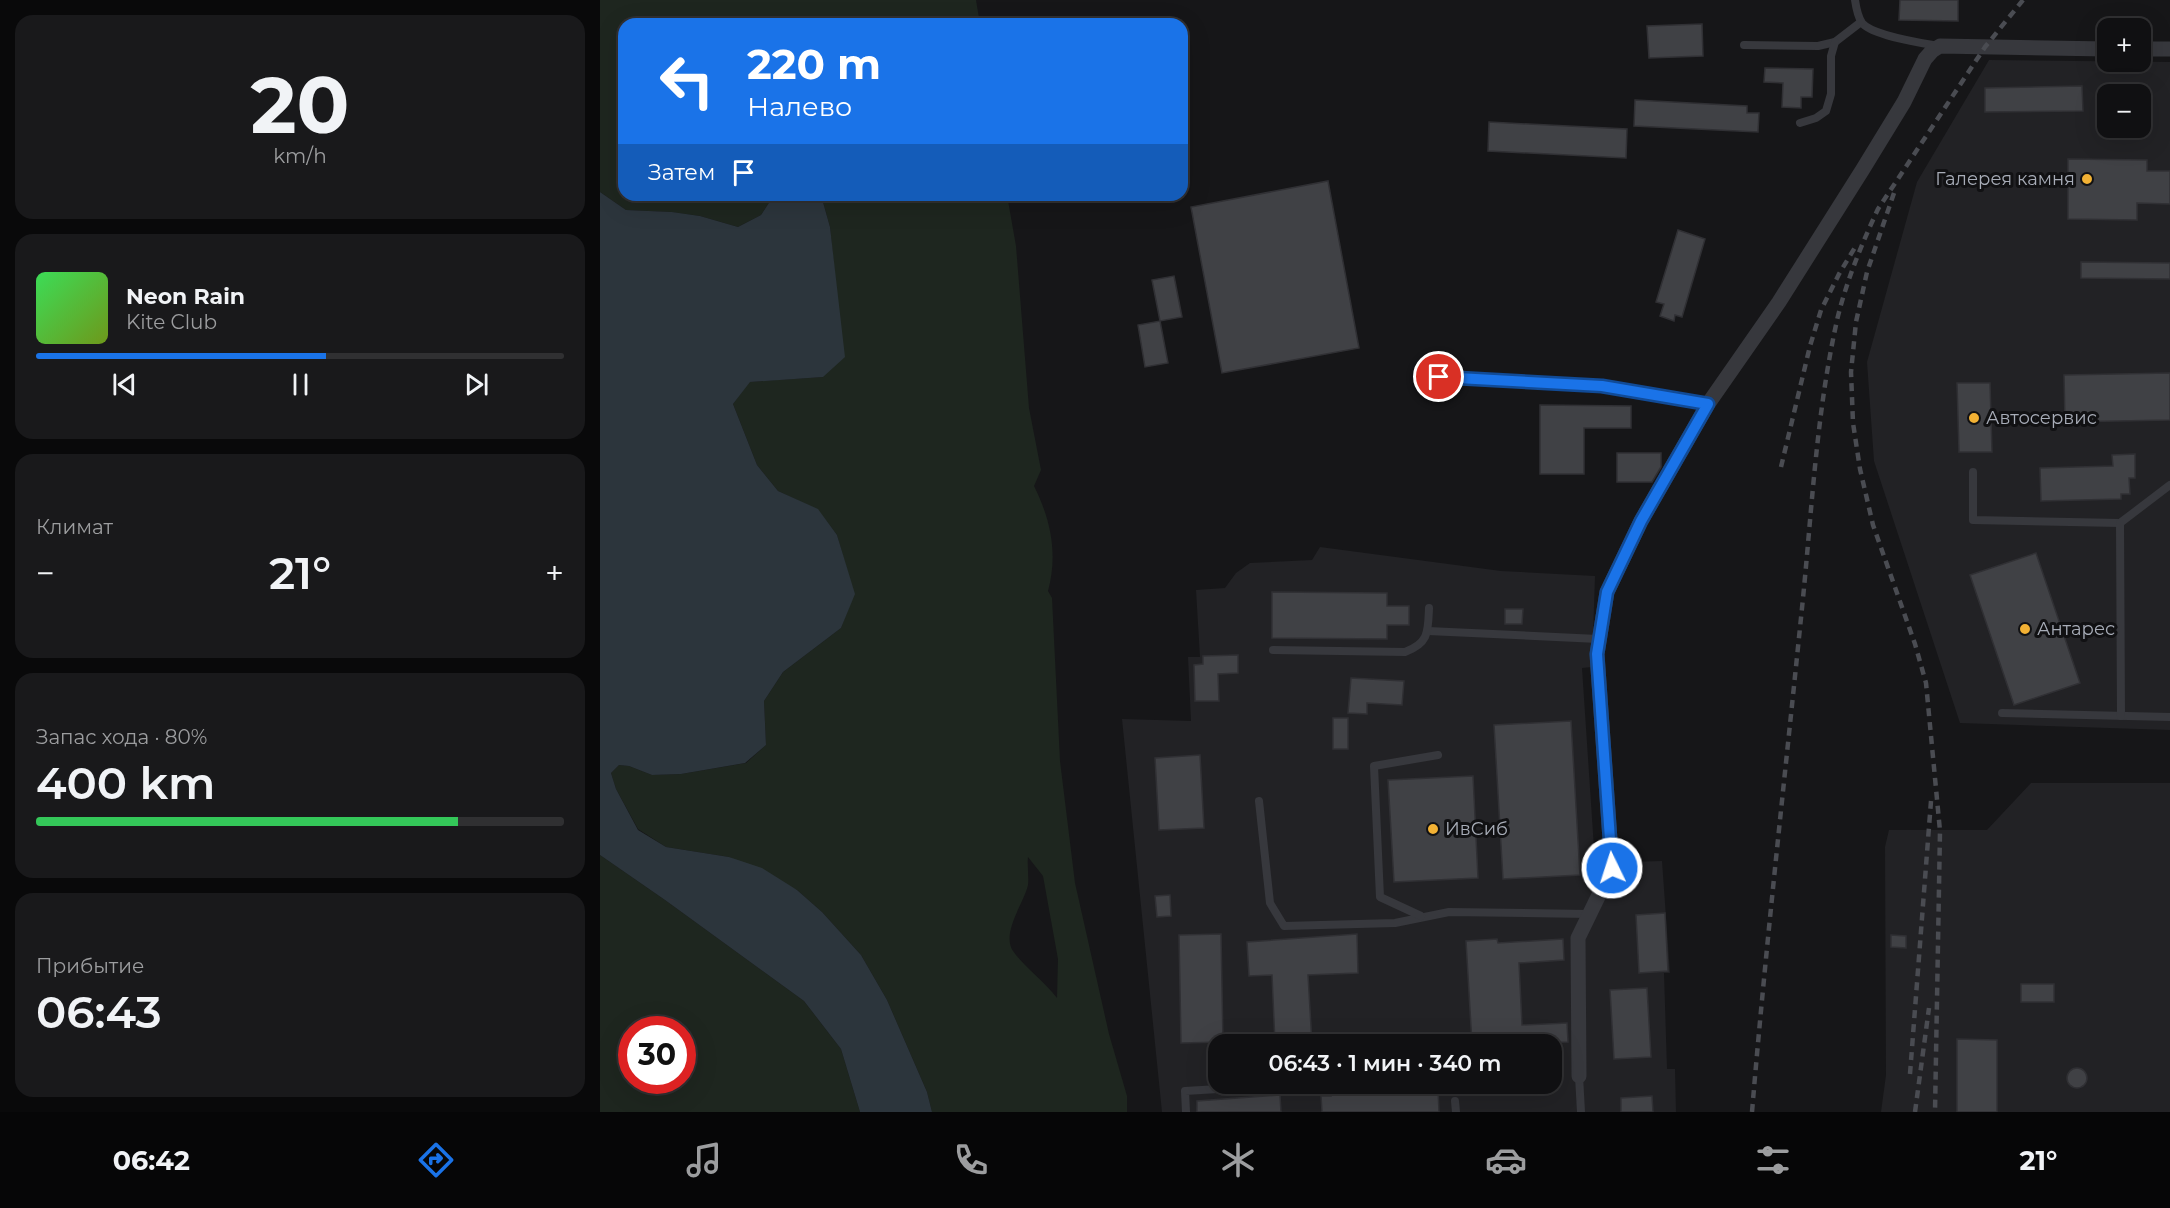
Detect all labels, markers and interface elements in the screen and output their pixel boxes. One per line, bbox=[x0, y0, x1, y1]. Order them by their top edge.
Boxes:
map controls bbox=[2097, 18, 2151, 138]
button: + bbox=[2097, 18, 2151, 72]
text: 220 m bbox=[747, 38, 881, 90]
icon: left bbox=[648, 42, 726, 120]
text: 20 bbox=[251, 57, 349, 153]
button: − bbox=[2097, 84, 2151, 138]
text: Налево bbox=[747, 90, 852, 123]
text: km/h bbox=[273, 144, 327, 168]
icon: arrive bbox=[727, 156, 760, 189]
text: Затем bbox=[648, 159, 715, 186]
place label: Галерея камня bbox=[1935, 168, 2075, 190]
marker: Галерея камня bbox=[2080, 172, 2094, 186]
text: Neon Rain bbox=[126, 283, 245, 310]
text: Kite Club bbox=[126, 310, 217, 334]
pin bbox=[1413, 351, 1464, 402]
icon: arrive bbox=[1422, 360, 1455, 393]
icon: previous bbox=[108, 368, 141, 401]
icon: pause bbox=[284, 368, 317, 401]
icon: next bbox=[460, 368, 493, 401]
place label: Автосервис bbox=[1986, 407, 2097, 429]
marker: Автосервис bbox=[1967, 411, 1981, 425]
text: Климат bbox=[36, 515, 113, 539]
text: 21° bbox=[269, 545, 331, 600]
text: − bbox=[36, 553, 55, 593]
text: + bbox=[545, 553, 564, 593]
place label: Антарес bbox=[2037, 618, 2115, 640]
marker: Антарес bbox=[2018, 622, 2032, 636]
text: Запас хода · 80% bbox=[36, 725, 207, 749]
text: 400 km bbox=[36, 755, 215, 810]
place label: ИвСиб bbox=[1445, 818, 1508, 840]
marker: ИвСиб bbox=[1426, 822, 1440, 836]
position arrow bbox=[1580, 836, 1644, 900]
text: Прибытие bbox=[36, 954, 144, 978]
text: 06:43 bbox=[36, 984, 162, 1039]
speed limit sign: 30 bbox=[618, 1016, 696, 1094]
text: 06:43 · 1 мин · 340 m bbox=[1269, 1050, 1501, 1077]
icon: directions bbox=[415, 1139, 457, 1181]
icon: music bbox=[683, 1139, 725, 1181]
icon: phone bbox=[950, 1139, 992, 1181]
icon: climate bbox=[1217, 1139, 1259, 1181]
icon: car bbox=[1485, 1139, 1527, 1181]
icon: filters bbox=[1752, 1139, 1794, 1181]
text: 06:42 bbox=[113, 1144, 190, 1177]
text: 21° bbox=[2019, 1144, 2057, 1177]

